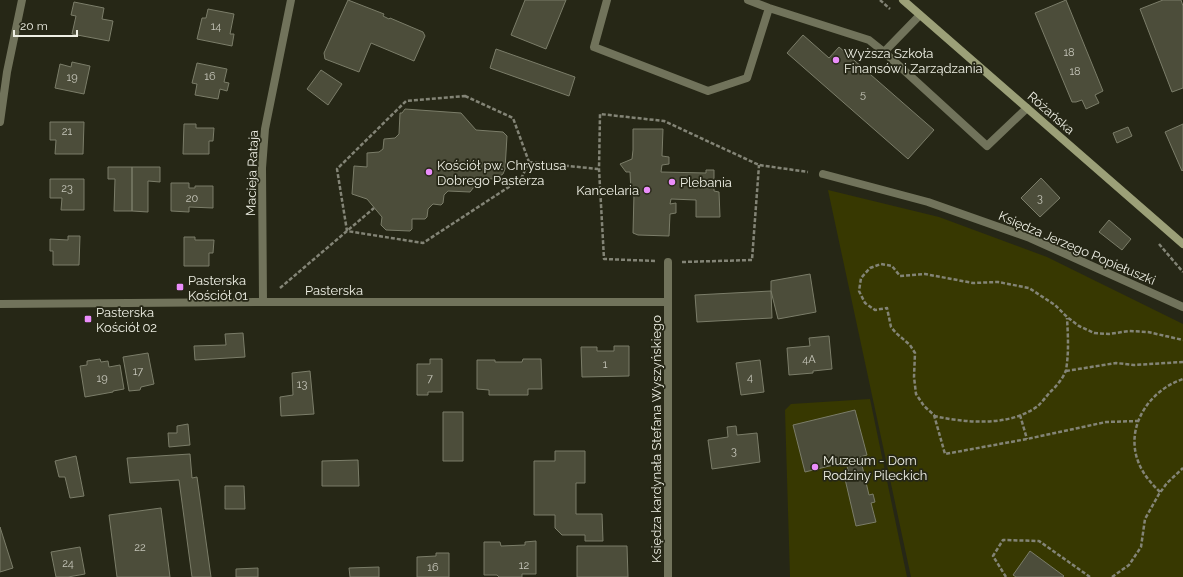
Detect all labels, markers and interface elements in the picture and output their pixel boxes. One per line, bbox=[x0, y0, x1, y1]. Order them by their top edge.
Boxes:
scale bar bbox=[14, 12, 77, 38]
text: 20 m bbox=[20, 19, 48, 33]
house number: 14 bbox=[211, 20, 221, 33]
place label: Wyższa Szkoła Finansów i Zarządzania bbox=[844, 46, 983, 76]
house number: 18 bbox=[1063, 46, 1075, 59]
marker: Wyższa Szkoła Finansów i Zarządzania bbox=[831, 55, 841, 65]
house number: 18 bbox=[1069, 65, 1081, 78]
house number: 16 bbox=[204, 70, 216, 83]
house number: 19 bbox=[66, 71, 78, 84]
house number: 5 bbox=[860, 88, 866, 101]
street label: Różańska bbox=[1025, 89, 1077, 137]
house number: 21 bbox=[62, 125, 73, 138]
street label: Macieja Rataja bbox=[243, 130, 261, 216]
place label: Kościół pw. Chrystusa Dobrego Pasterza bbox=[437, 158, 566, 188]
marker: Kościół pw. Chrystusa Dobrego Pasterza bbox=[424, 167, 434, 177]
place label: Plebania bbox=[680, 175, 732, 190]
marker: Plebania bbox=[667, 177, 677, 187]
house number: 23 bbox=[61, 182, 73, 195]
place label: Kancelaria bbox=[576, 183, 639, 198]
marker: Kancelaria bbox=[642, 185, 652, 195]
house number: 20 bbox=[186, 192, 198, 205]
house number: 3 bbox=[1037, 192, 1043, 205]
street label: Księdza Jerzego Popiełuszki bbox=[996, 208, 1158, 288]
place label: Pasterska Kościół 01 bbox=[188, 273, 248, 303]
marker: Pasterska Kościół 01 bbox=[175, 282, 185, 292]
street label: Pasterska bbox=[305, 283, 363, 298]
place label: Pasterska Kościół 02 bbox=[96, 305, 157, 335]
marker: Pasterska Kościół 02 bbox=[83, 314, 93, 324]
street label: Księdza kardynała Stefana Wyszyńskiego bbox=[649, 315, 664, 563]
house number: 4A bbox=[802, 353, 816, 366]
house number: 1 bbox=[603, 358, 608, 371]
house number: 17 bbox=[133, 365, 143, 378]
house number: 4 bbox=[747, 371, 753, 384]
house number: 19 bbox=[96, 372, 108, 385]
house number: 7 bbox=[427, 372, 433, 385]
house number: 13 bbox=[297, 378, 307, 391]
house number: 3 bbox=[731, 445, 737, 458]
place label: Muzeum - Dom Rodziny Pileckich bbox=[823, 453, 927, 483]
marker: Muzeum - Dom Rodziny Pileckich bbox=[810, 462, 820, 472]
house number: 22 bbox=[134, 541, 146, 554]
house number: 24 bbox=[62, 557, 74, 570]
house number: 12 bbox=[519, 559, 529, 572]
house number: 16 bbox=[427, 561, 439, 574]

